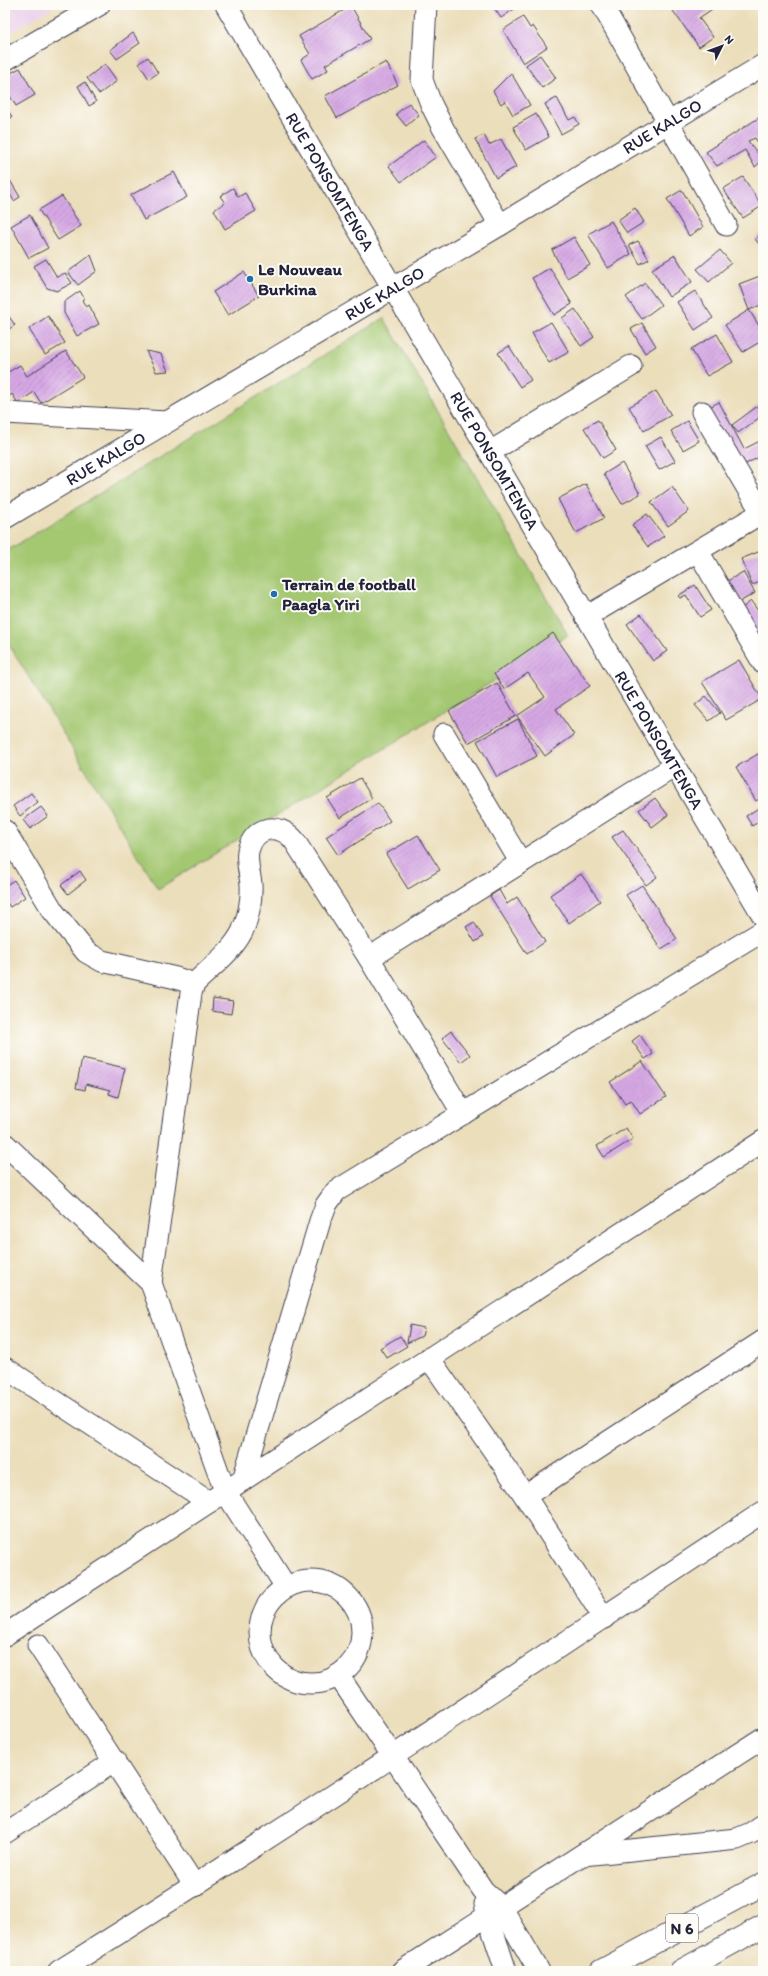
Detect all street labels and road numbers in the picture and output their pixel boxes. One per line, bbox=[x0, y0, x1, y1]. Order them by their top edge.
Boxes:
street label: RUE KALGO bbox=[619, 95, 705, 158]
street label: RUE PONSOMTENGA bbox=[282, 109, 379, 254]
street label: RUE KALGO bbox=[341, 262, 428, 325]
street label: RUE PONSOMTENGA bbox=[446, 388, 543, 534]
street label: RUE KALGO bbox=[62, 427, 149, 490]
street label: RUE PONSOMTENGA bbox=[611, 667, 708, 813]
road number: N 6 bbox=[666, 1914, 698, 1942]

